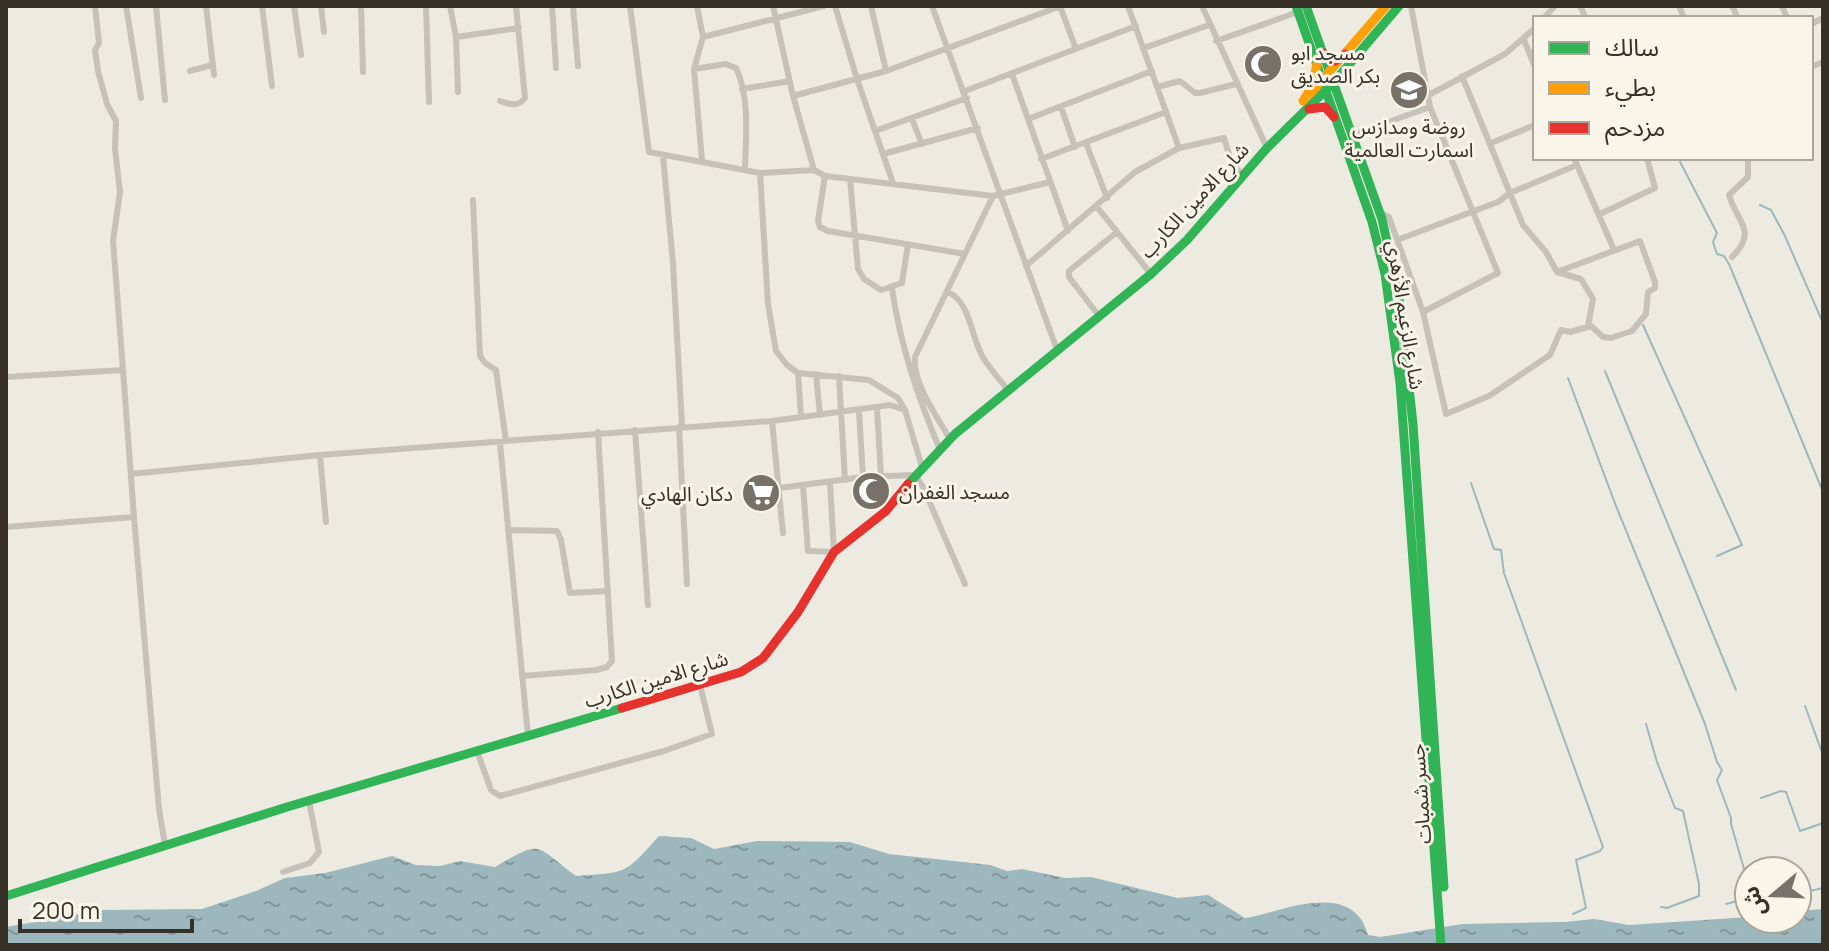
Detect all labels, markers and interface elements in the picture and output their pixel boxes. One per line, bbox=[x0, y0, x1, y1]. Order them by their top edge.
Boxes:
legend bbox=[1533, 16, 1813, 160]
text: سالك bbox=[1605, 30, 1659, 63]
place label: مسجد ابو بكر الصديق bbox=[1291, 39, 1380, 89]
mosque icon: مسجد ابو بكر الصديق bbox=[1242, 43, 1284, 85]
school or university icon: روضة ومدازس اسمارت العالمية bbox=[1388, 69, 1430, 111]
text: بطيء bbox=[1605, 70, 1656, 107]
text: مزدحم bbox=[1605, 110, 1665, 145]
place label: روضة ومدازس اسمارت العالمية bbox=[1344, 113, 1474, 163]
street label: شارع الامين الكارب bbox=[1133, 136, 1256, 265]
street label: شارع الزعيم الأزهري bbox=[1378, 238, 1431, 392]
mosque icon: مسجد الغفران bbox=[850, 470, 892, 512]
supermarket icon: دكان الهادي bbox=[740, 472, 782, 514]
place label: مسجد الغفران bbox=[899, 478, 1010, 505]
place label: دكان الهادي bbox=[641, 480, 733, 509]
street label: شارع الامين الكارب bbox=[581, 644, 732, 716]
street label: جسر شمبات bbox=[1403, 743, 1437, 845]
north arrow bbox=[1733, 855, 1813, 935]
text: ش bbox=[1735, 882, 1773, 921]
scale bar bbox=[20, 883, 192, 933]
text: 200 m bbox=[32, 893, 100, 926]

